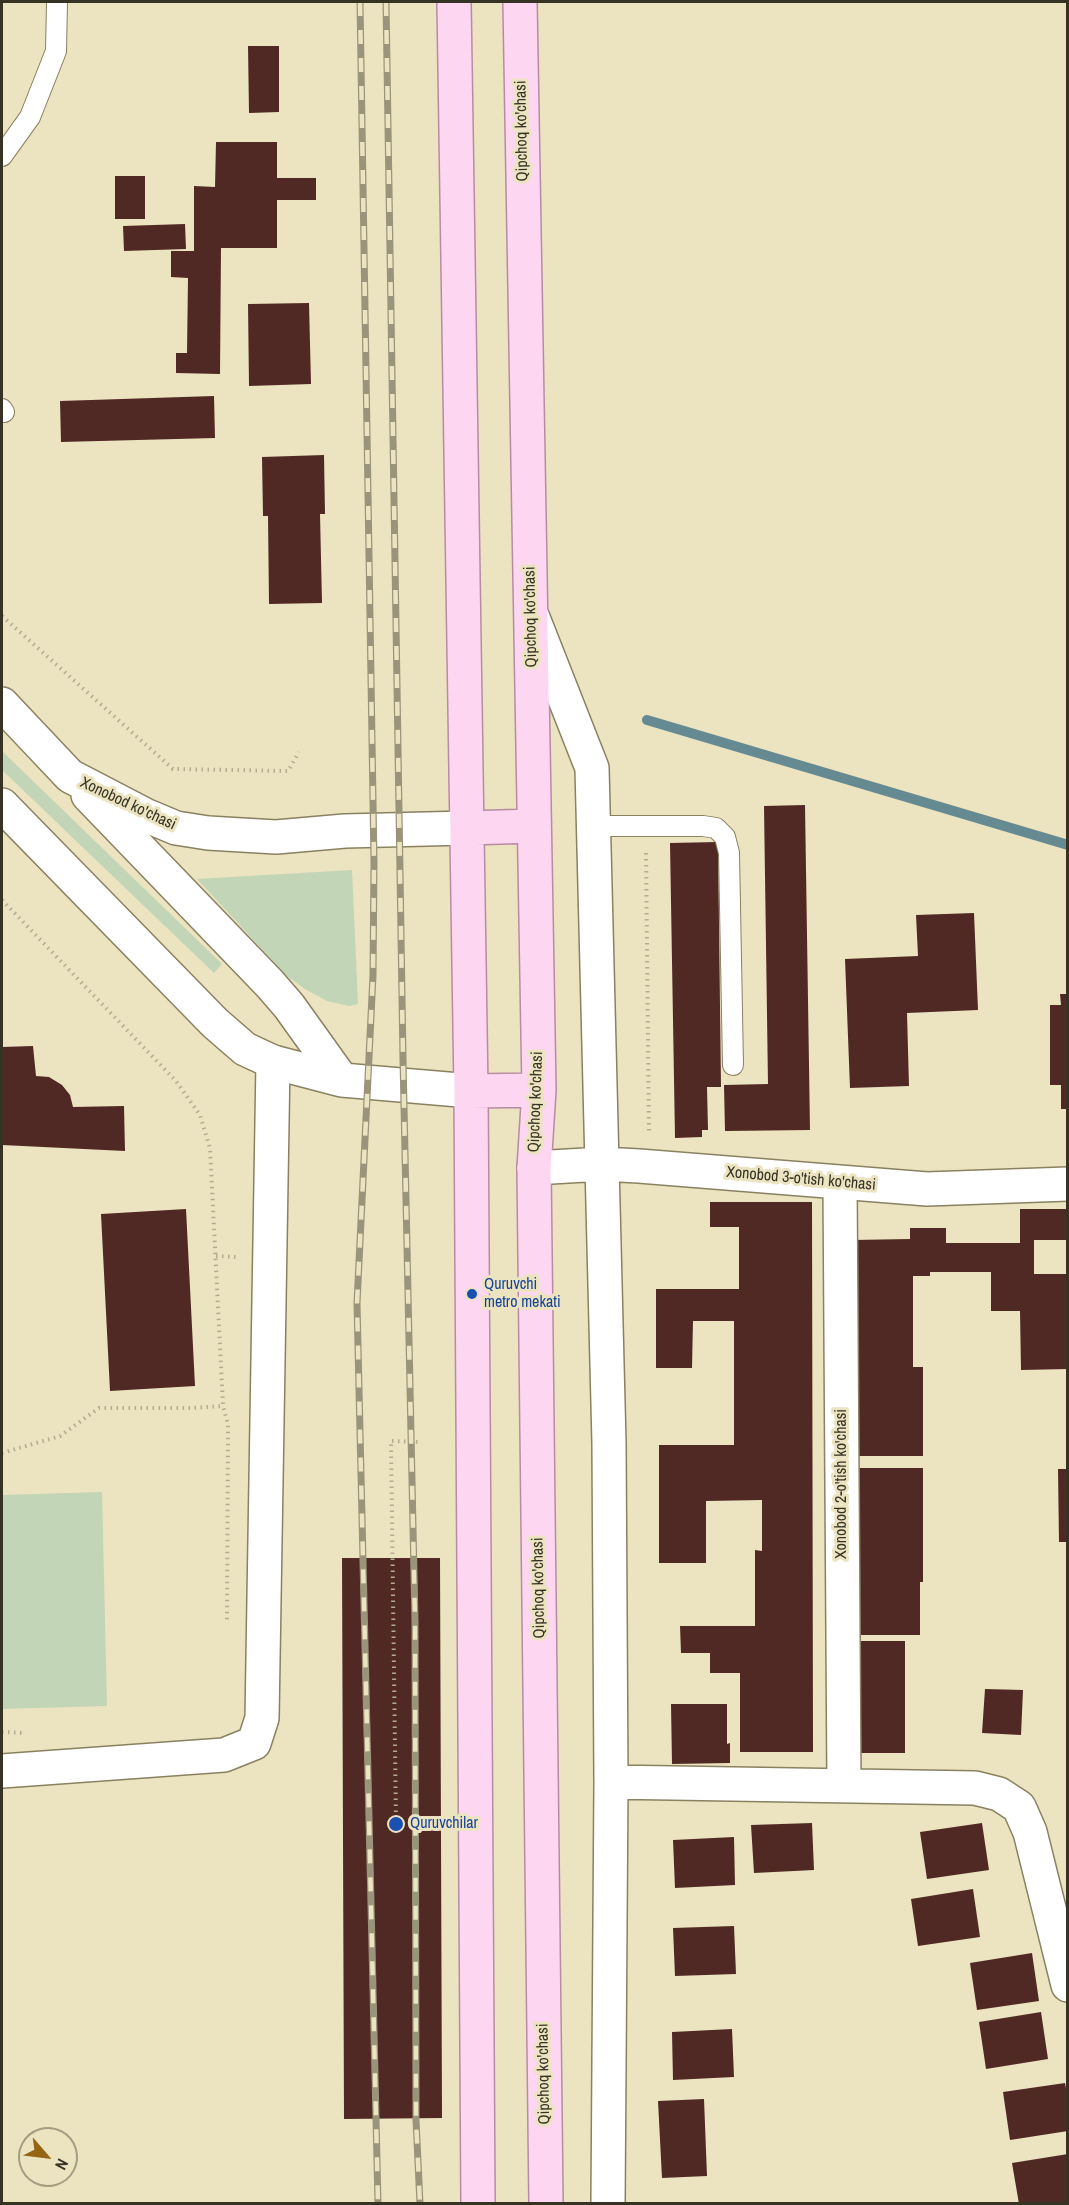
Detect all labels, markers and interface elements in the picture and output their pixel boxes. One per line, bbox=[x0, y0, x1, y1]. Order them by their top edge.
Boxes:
street label: Qipchoq ko'chasi bbox=[512, 80, 532, 182]
street label: Qipchoq ko'chasi bbox=[521, 566, 541, 668]
street label: Xonobod ko'chasi bbox=[77, 773, 179, 835]
street label: Qipchoq ko'chasi bbox=[525, 1051, 547, 1153]
street label: Xonobod 3-o'tish ko'chasi bbox=[726, 1163, 876, 1195]
place label: Quruvchi metro mekati bbox=[484, 1275, 561, 1313]
marker: Quruvchi metro mekati bbox=[465, 1287, 479, 1301]
street label: Xonobod 2-o'tish ko'chasi bbox=[832, 1409, 852, 1559]
street label: Qipchoq ko'chasi bbox=[529, 1537, 549, 1639]
place label: Quruvchilar bbox=[410, 1814, 478, 1834]
marker: Quruvchilar bbox=[387, 1815, 405, 1833]
street label: Qipchoq ko'chasi bbox=[534, 2023, 554, 2125]
north arrow bbox=[18, 2127, 78, 2187]
text: N bbox=[50, 2155, 74, 2174]

